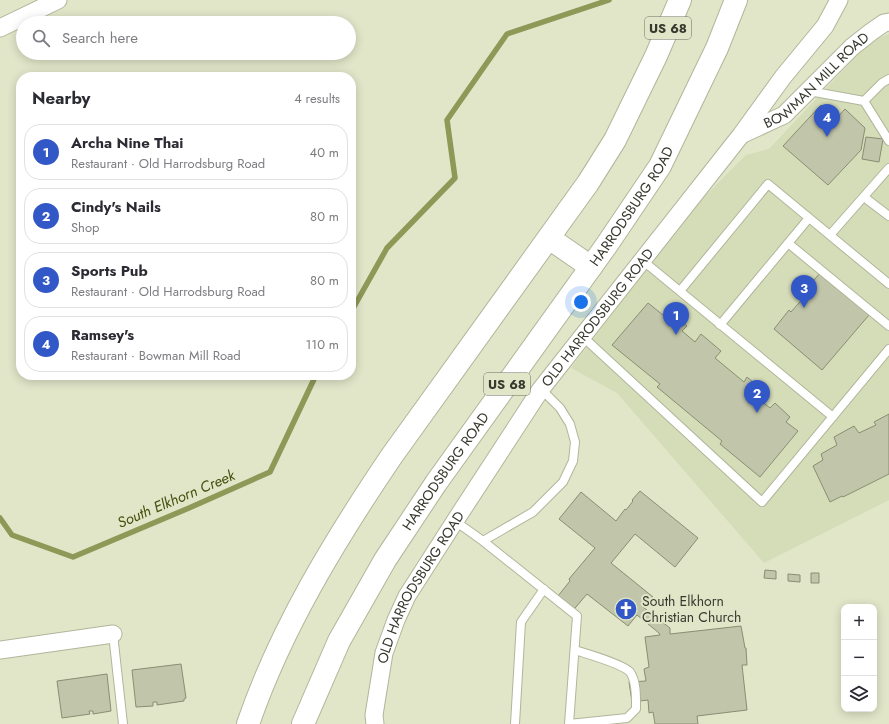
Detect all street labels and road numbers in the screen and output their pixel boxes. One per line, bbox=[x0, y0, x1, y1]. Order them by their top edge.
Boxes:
road number: US 68 bbox=[645, 17, 691, 39]
street label: BOWMAN MILL ROAD bbox=[760, 27, 873, 133]
street label: HARRODSBURG ROAD bbox=[585, 143, 678, 270]
street label: OLD HARRODSBURG ROAD bbox=[537, 244, 658, 391]
road number: US 68 bbox=[484, 373, 530, 395]
street label: HARRODSBURG ROAD bbox=[397, 408, 494, 534]
street label: OLD HARRODSBURG ROAD bbox=[372, 507, 469, 665]

